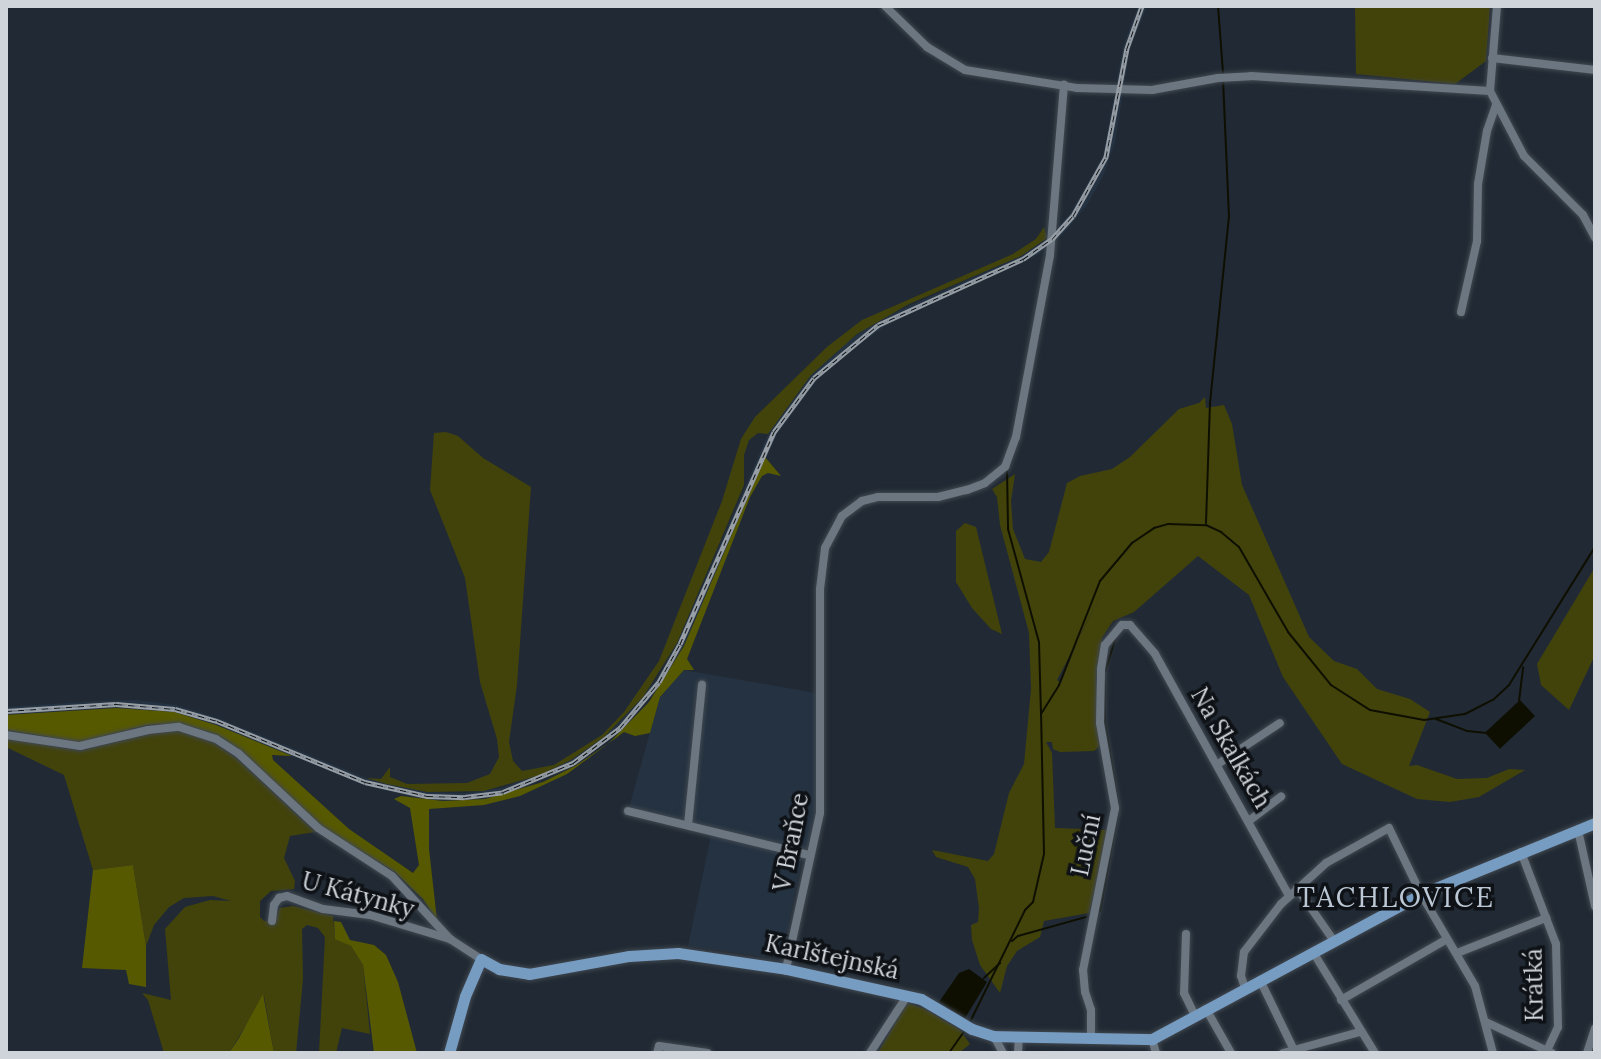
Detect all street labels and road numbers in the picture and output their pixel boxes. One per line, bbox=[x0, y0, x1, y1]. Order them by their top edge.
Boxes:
street label: Na Skalkách bbox=[1185, 682, 1277, 814]
street label: V Braňce bbox=[767, 790, 815, 894]
street label: Luční bbox=[1065, 812, 1107, 878]
street label: U Kátynky bbox=[299, 866, 417, 924]
street label: Karlštejnská bbox=[762, 929, 902, 985]
street label: Krátká bbox=[1519, 948, 1549, 1022]

